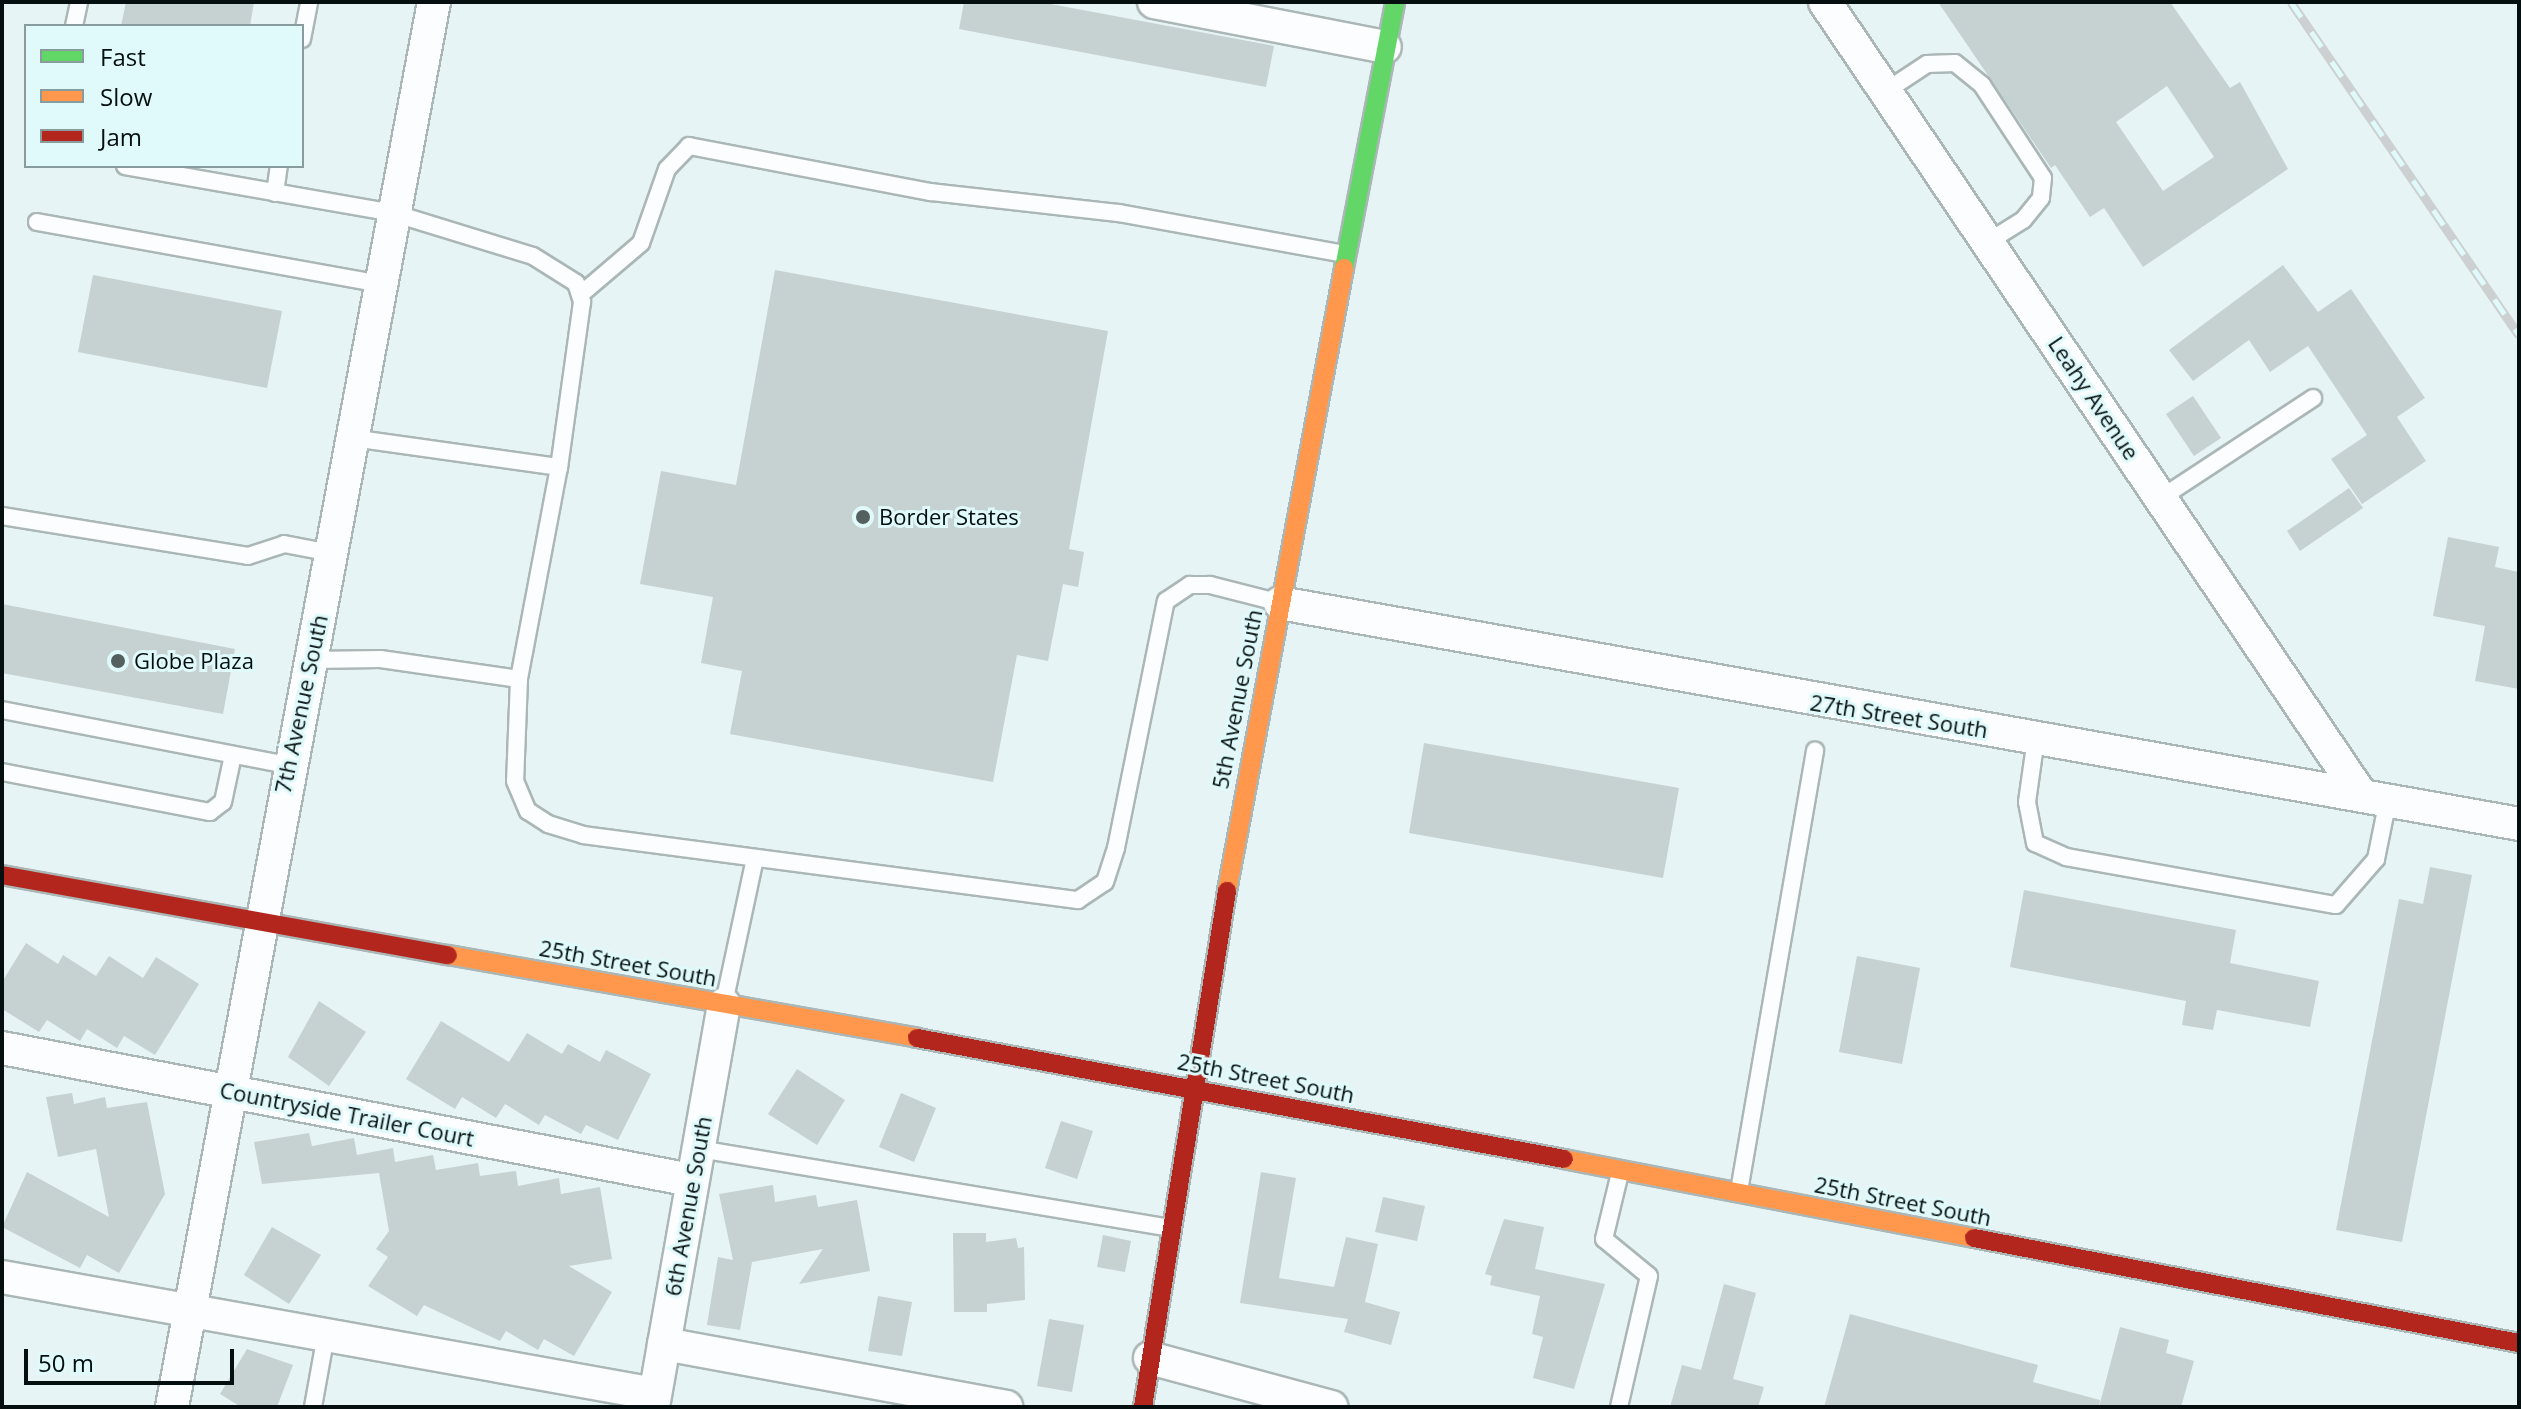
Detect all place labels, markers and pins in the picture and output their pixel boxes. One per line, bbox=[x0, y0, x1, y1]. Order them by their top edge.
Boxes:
place label: Border States bbox=[879, 504, 1019, 530]
marker: Border States bbox=[854, 508, 872, 526]
place label: Globe Plaza bbox=[134, 648, 254, 674]
marker: Globe Plaza bbox=[109, 652, 127, 670]

